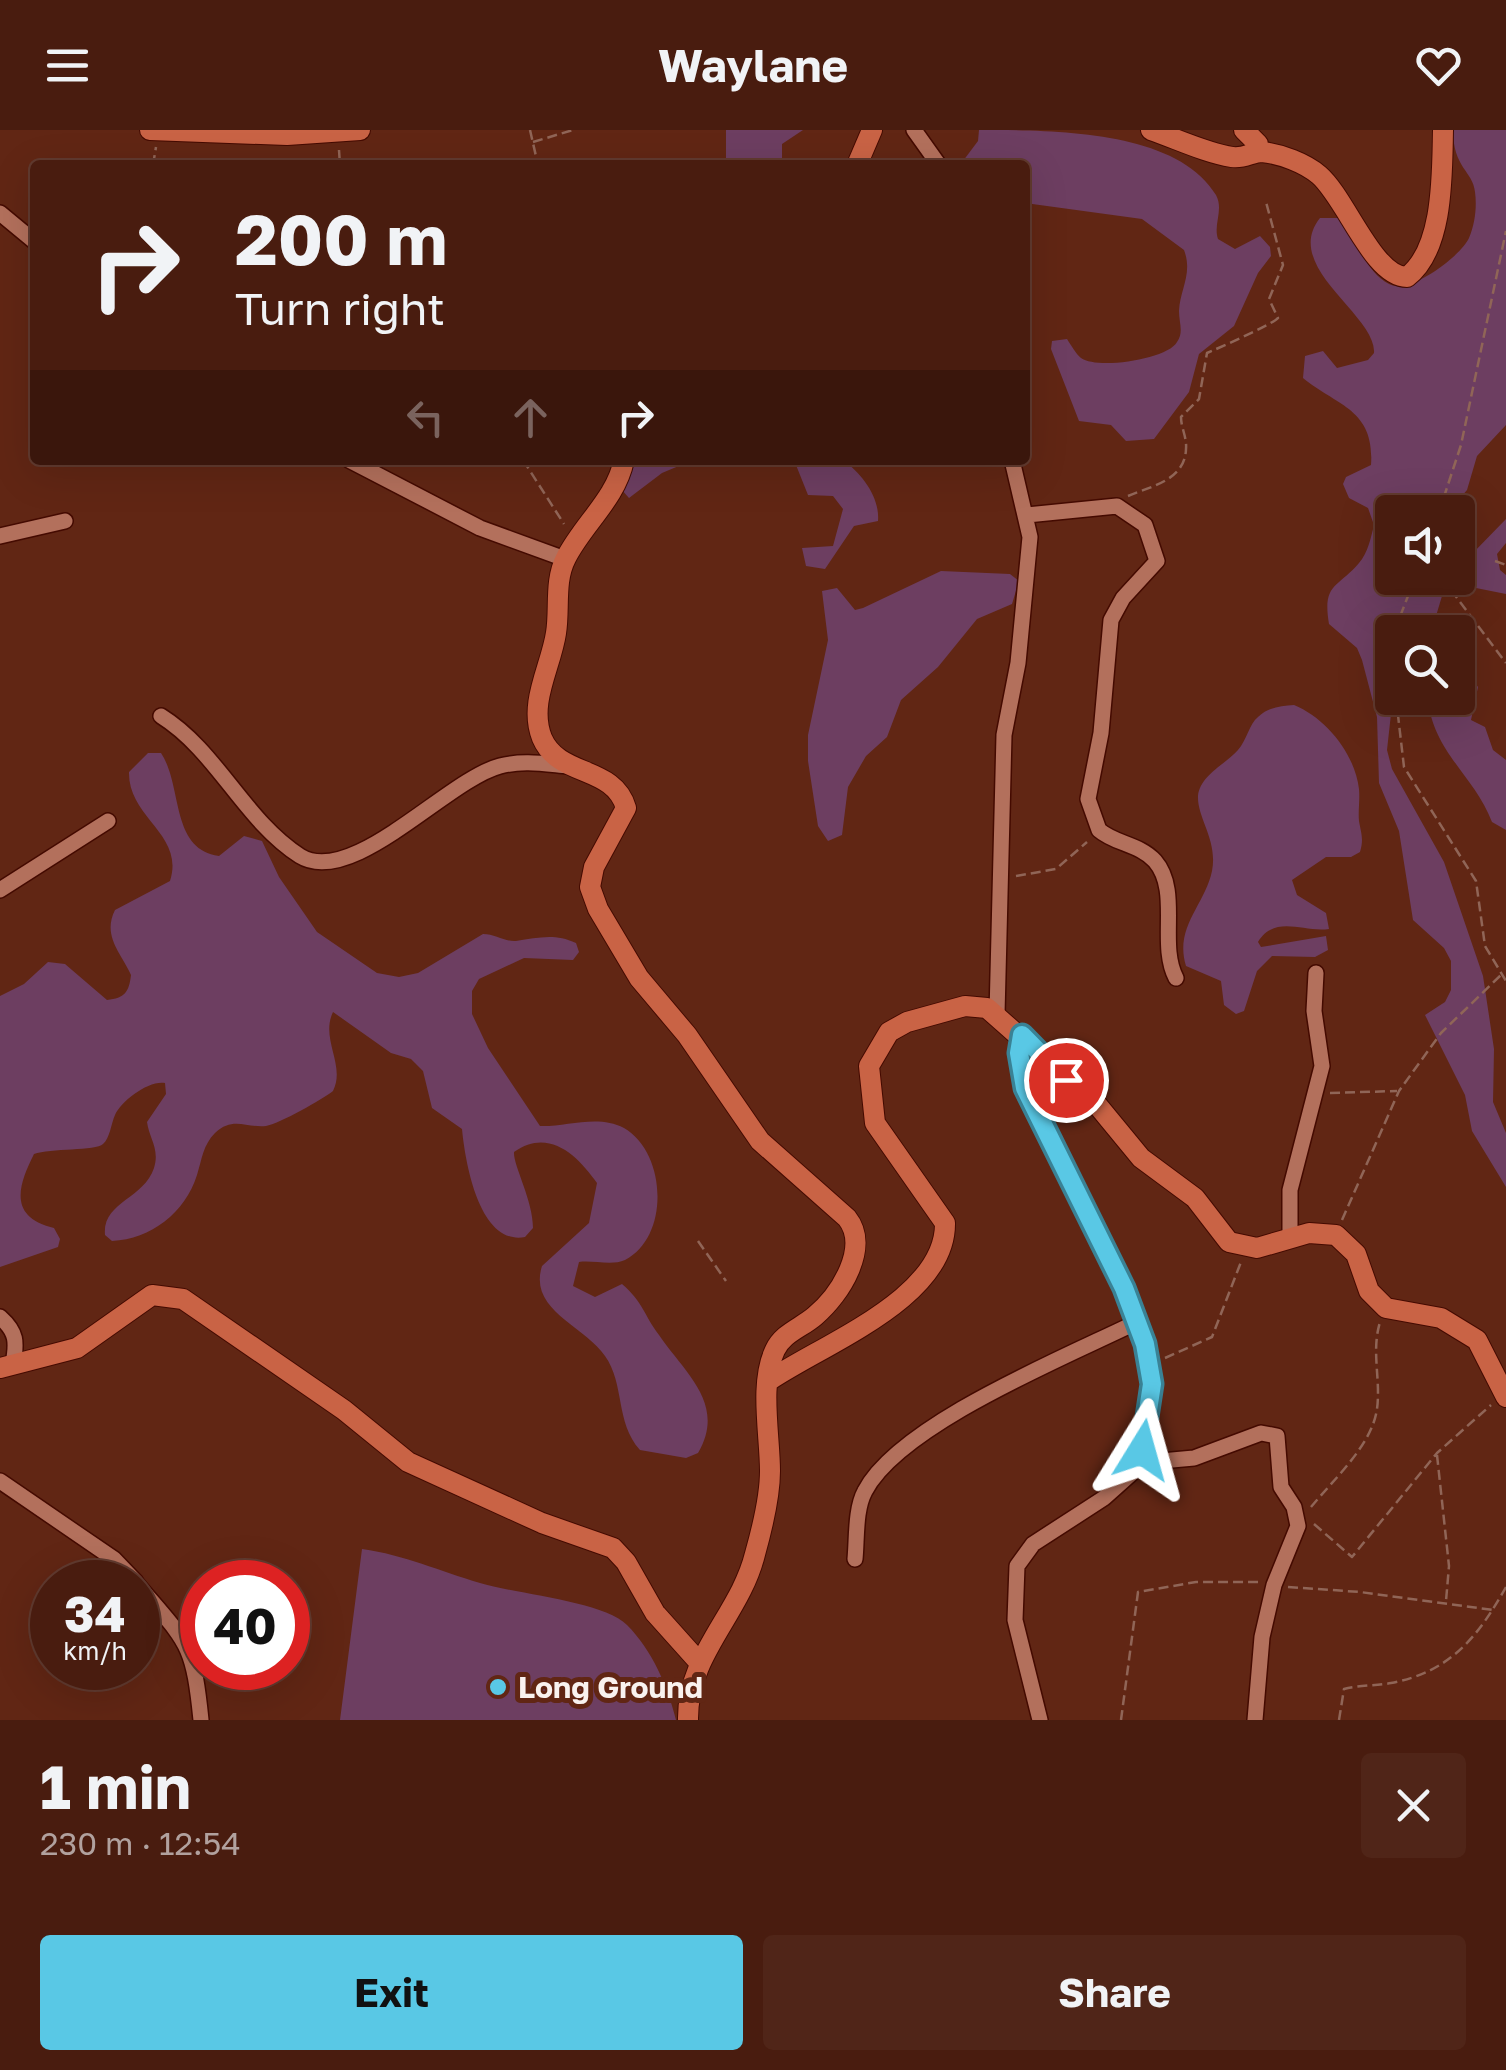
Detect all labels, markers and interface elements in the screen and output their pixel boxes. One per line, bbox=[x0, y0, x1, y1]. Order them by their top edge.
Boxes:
icon: menu bbox=[40, 38, 95, 93]
text: Waylane bbox=[658, 38, 848, 92]
icon: heart bbox=[1411, 38, 1466, 93]
text: 200 m bbox=[235, 196, 447, 280]
icon: right bbox=[70, 200, 200, 330]
text: Turn right bbox=[235, 281, 445, 335]
icon: left bbox=[398, 390, 453, 445]
icon: ahead bbox=[503, 390, 558, 445]
icon: right bbox=[608, 390, 663, 445]
map controls bbox=[1375, 495, 1475, 715]
button: sound bbox=[1375, 495, 1475, 595]
button: search bbox=[1375, 615, 1475, 715]
pin bbox=[1024, 1038, 1109, 1123]
icon: arrive bbox=[1039, 1053, 1094, 1108]
position arrow bbox=[1090, 1398, 1194, 1502]
speed limit sign: 40 bbox=[180, 1560, 310, 1690]
text: 34 bbox=[64, 1583, 126, 1643]
text: km/h bbox=[63, 1635, 127, 1666]
place label: Long Ground bbox=[518, 1669, 703, 1705]
marker: Long Ground bbox=[487, 1676, 509, 1698]
text: 1 min bbox=[40, 1750, 191, 1822]
button: close bbox=[1361, 1753, 1466, 1858]
text: 230 m · 12:54 bbox=[40, 1824, 241, 1862]
button: Exit bbox=[40, 1935, 743, 2050]
button: Share bbox=[763, 1935, 1466, 2050]

